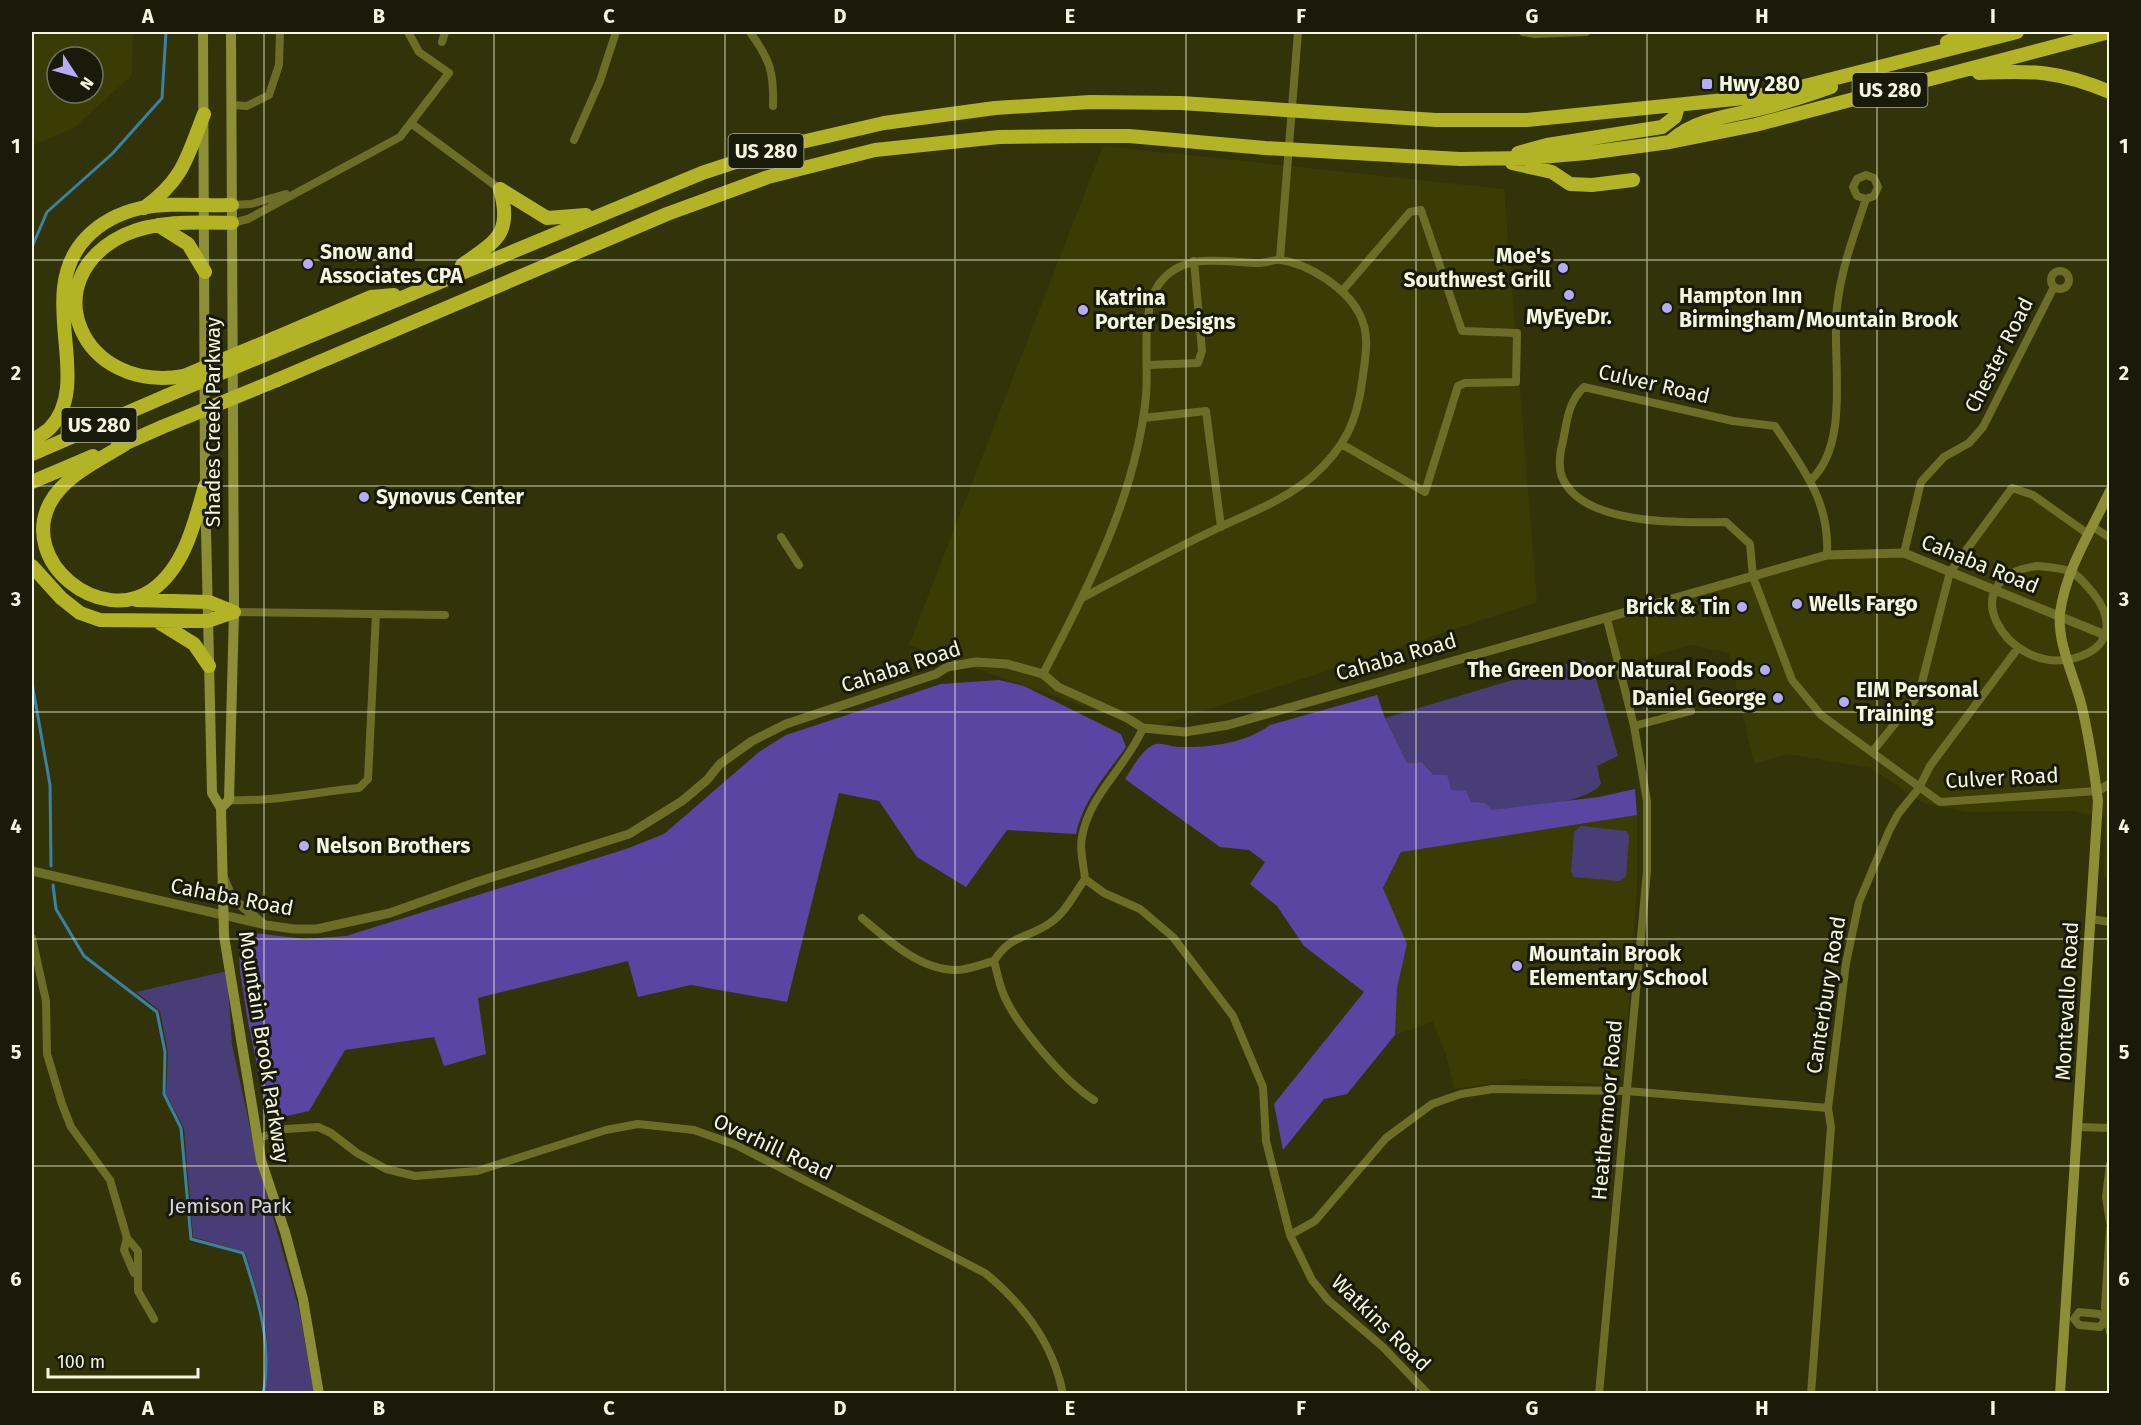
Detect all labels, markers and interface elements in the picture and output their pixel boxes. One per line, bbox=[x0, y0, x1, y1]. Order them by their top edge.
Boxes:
text: A bbox=[141, 4, 155, 28]
text: B bbox=[373, 4, 385, 28]
text: C bbox=[603, 4, 615, 28]
text: D bbox=[833, 4, 847, 28]
text: E bbox=[1065, 4, 1075, 28]
text: F bbox=[1296, 4, 1306, 28]
text: G bbox=[1526, 4, 1538, 28]
text: H bbox=[1755, 4, 1769, 28]
text: I bbox=[1990, 4, 1996, 28]
north arrow bbox=[45, 45, 105, 105]
place label: Hwy 280 bbox=[1719, 71, 1800, 97]
road number: US 280 bbox=[1852, 73, 1928, 107]
text: N bbox=[76, 74, 98, 93]
marker: Hwy 280 bbox=[1700, 77, 1714, 91]
text: 1 bbox=[11, 134, 21, 158]
road number: US 280 bbox=[728, 134, 804, 168]
text: 1 bbox=[2119, 134, 2129, 158]
place label: Snow and Associates CPA bbox=[319, 239, 463, 289]
place label: Moe's Southwest Grill bbox=[1404, 243, 1552, 293]
marker: Snow and Associates CPA bbox=[301, 257, 315, 271]
marker: Moe's Southwest Grill bbox=[1556, 261, 1570, 275]
place label: Hampton Inn Birmingham/Mountain Brook bbox=[1679, 283, 1958, 333]
place label: Katrina Porter Designs bbox=[1095, 285, 1236, 335]
marker: MyEyeDr. bbox=[1562, 288, 1576, 302]
street label: Chester Road bbox=[1959, 293, 2039, 417]
marker: Hampton Inn Birmingham/Mountain Brook bbox=[1660, 301, 1674, 315]
marker: Katrina Porter Designs bbox=[1076, 303, 1090, 317]
place label: MyEyeDr. bbox=[1526, 304, 1612, 330]
street label: Shades Creek Parkway bbox=[200, 316, 226, 527]
street label: Culver Road bbox=[1596, 359, 1712, 409]
text: 2 bbox=[11, 361, 21, 385]
text: 2 bbox=[2119, 361, 2129, 385]
road number: US 280 bbox=[62, 408, 136, 442]
place label: Synovus Center bbox=[376, 484, 524, 510]
marker: Synovus Center bbox=[357, 490, 371, 504]
street label: Cahaba Road bbox=[1917, 529, 2043, 599]
text: 3 bbox=[10, 587, 21, 611]
text: 3 bbox=[2118, 587, 2129, 611]
place label: Wells Fargo bbox=[1809, 591, 1918, 617]
place label: Brick & Tin bbox=[1626, 594, 1730, 620]
marker: Wells Fargo bbox=[1790, 597, 1804, 611]
marker: Brick & Tin bbox=[1735, 600, 1749, 614]
street label: Cahaba Road bbox=[1333, 627, 1459, 687]
street label: Cahaba Road bbox=[838, 635, 964, 699]
place label: The Green Door Natural Foods bbox=[1467, 657, 1753, 683]
marker: The Green Door Natural Foods bbox=[1758, 663, 1772, 677]
place label: EIM Personal Training bbox=[1856, 677, 1979, 727]
place label: Daniel George bbox=[1632, 685, 1766, 711]
marker: Daniel George bbox=[1771, 691, 1785, 705]
marker: EIM Personal Training bbox=[1837, 695, 1851, 709]
street label: Culver Road bbox=[1945, 762, 2059, 794]
text: 4 bbox=[10, 814, 22, 838]
text: 4 bbox=[2118, 814, 2130, 838]
place label: Nelson Brothers bbox=[316, 833, 470, 859]
marker: Nelson Brothers bbox=[297, 839, 311, 853]
street label: Cahaba Road bbox=[168, 872, 296, 922]
street label: Canterbury Road bbox=[1801, 914, 1851, 1076]
street label: Montevallo Road bbox=[2050, 921, 2084, 1081]
street label: Mountain Brook Parkway bbox=[233, 929, 295, 1165]
place label: Mountain Brook Elementary School bbox=[1529, 941, 1708, 991]
marker: Mountain Brook Elementary School bbox=[1510, 959, 1524, 973]
street label: Heathermoor Road bbox=[1586, 1019, 1628, 1201]
text: 5 bbox=[11, 1040, 22, 1064]
text: 5 bbox=[2119, 1040, 2130, 1064]
street label: Overhill Road bbox=[709, 1108, 837, 1186]
park label: Jemison Park bbox=[168, 1193, 292, 1219]
text: 6 bbox=[10, 1267, 22, 1291]
text: 6 bbox=[2118, 1267, 2130, 1291]
street label: Watkins Road bbox=[1326, 1269, 1436, 1377]
scale bar bbox=[48, 1341, 198, 1379]
text: 100 m bbox=[57, 1351, 105, 1373]
text: A bbox=[141, 1396, 155, 1420]
text: B bbox=[373, 1396, 385, 1420]
text: C bbox=[603, 1396, 615, 1420]
text: D bbox=[833, 1396, 847, 1420]
text: E bbox=[1065, 1396, 1075, 1420]
text: F bbox=[1296, 1396, 1306, 1420]
text: G bbox=[1526, 1396, 1538, 1420]
text: H bbox=[1755, 1396, 1769, 1420]
text: I bbox=[1990, 1396, 1996, 1420]

